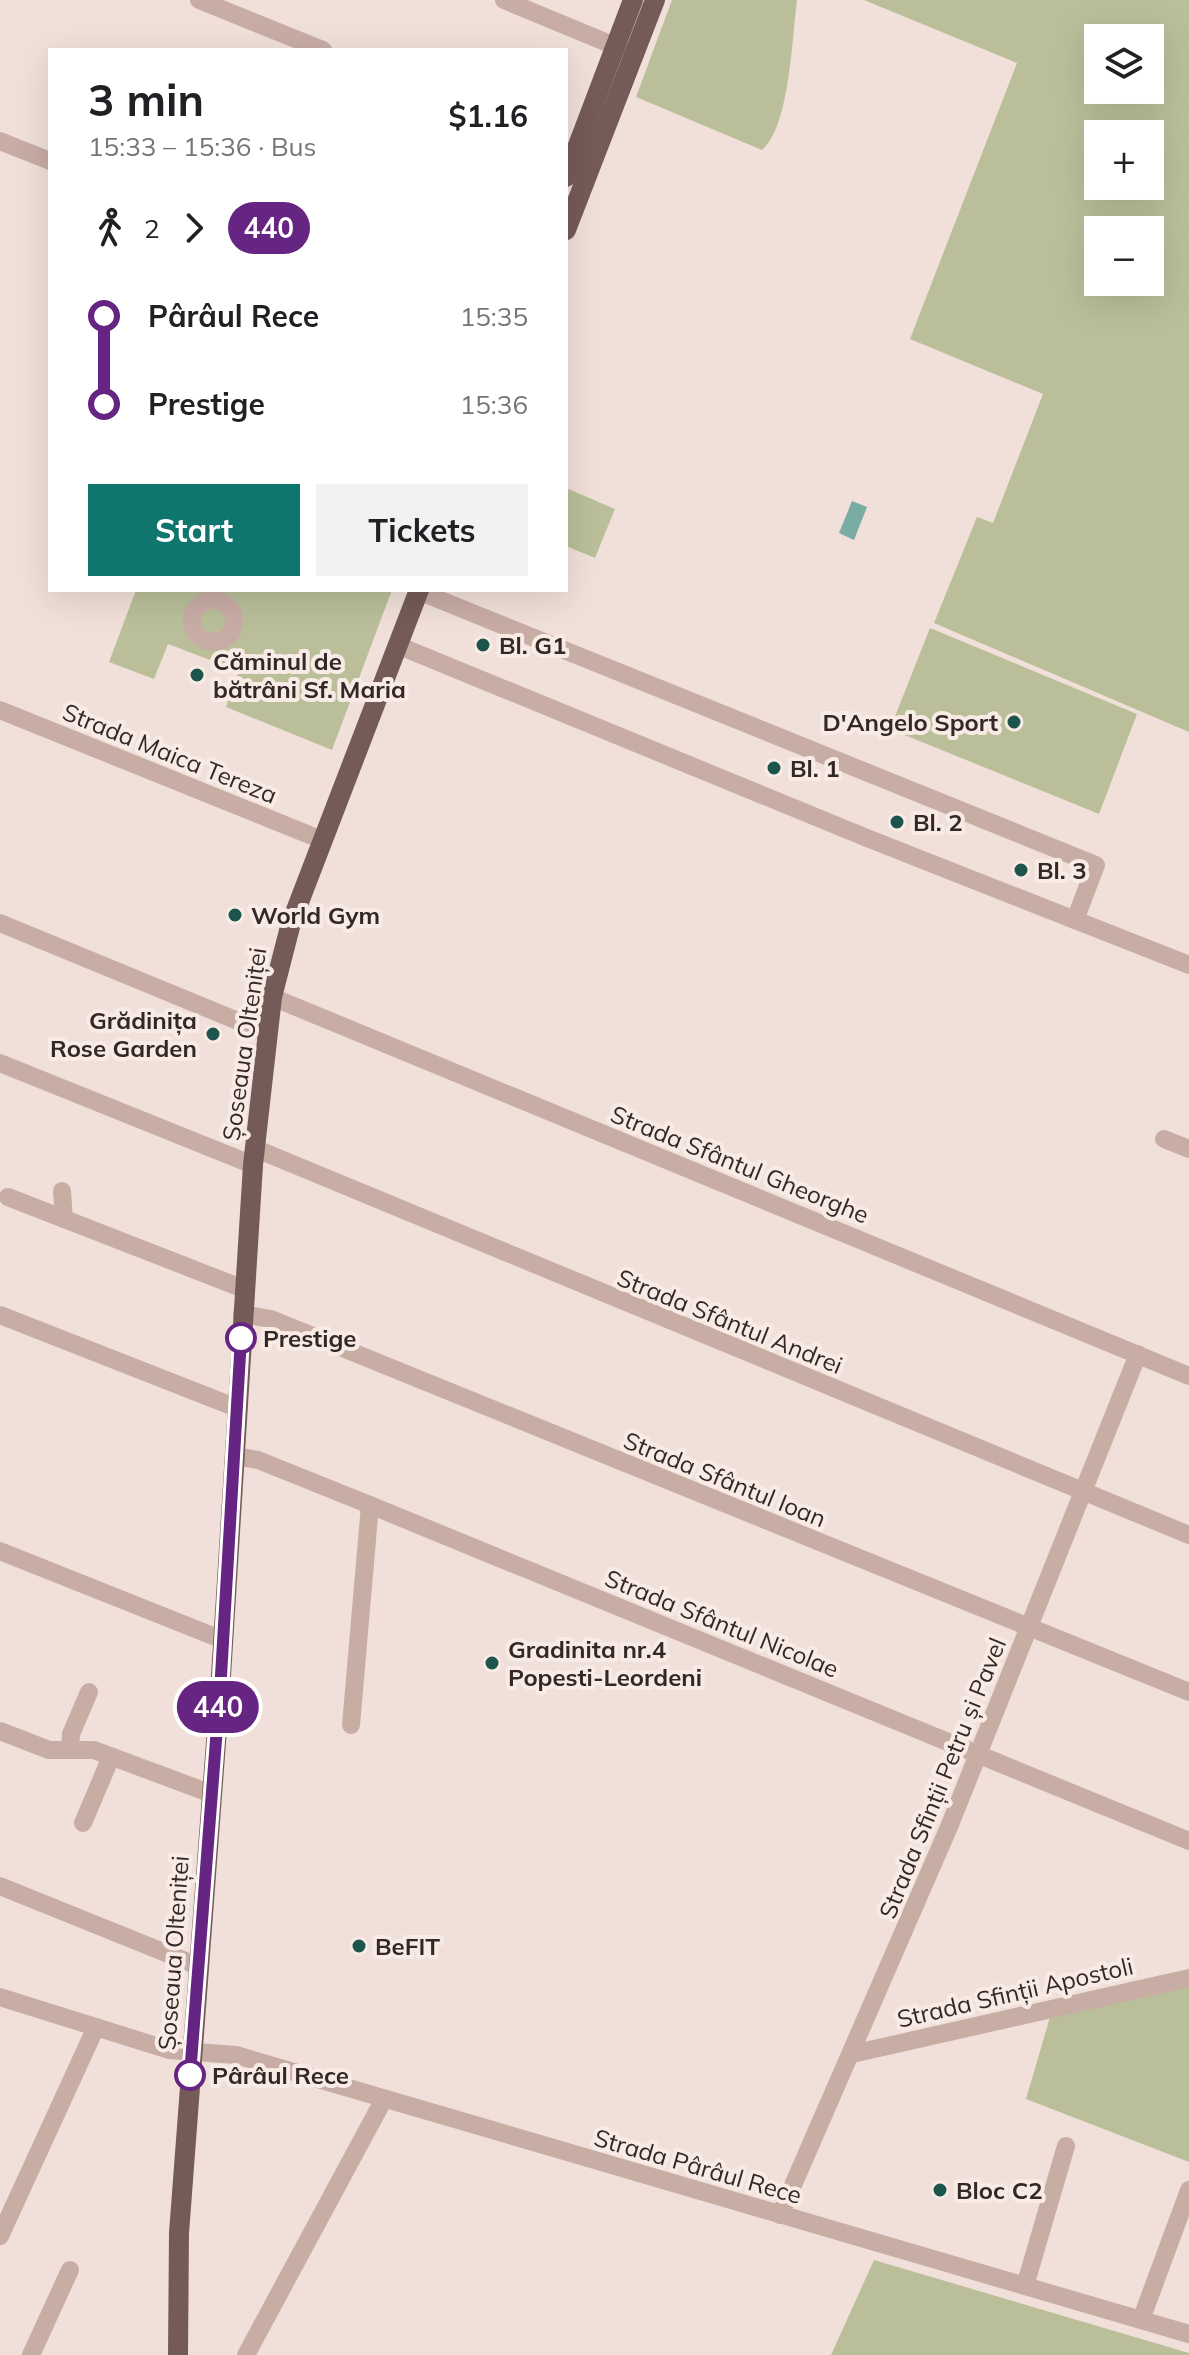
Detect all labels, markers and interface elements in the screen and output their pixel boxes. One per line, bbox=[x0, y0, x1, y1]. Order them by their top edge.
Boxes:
map controls bbox=[1084, 24, 1164, 296]
button: layers bbox=[1084, 24, 1164, 104]
text: 3 min bbox=[88, 72, 204, 127]
text: $1.16 bbox=[449, 97, 528, 135]
button: + bbox=[1084, 120, 1164, 200]
text: 15:33 – 15:36 · Bus bbox=[88, 130, 317, 163]
icon: walk bbox=[88, 206, 132, 250]
icon: forward bbox=[172, 206, 216, 250]
text: 440 bbox=[244, 210, 294, 245]
text: 2 bbox=[144, 212, 160, 245]
button: − bbox=[1084, 216, 1164, 296]
text: Pârâul Rece bbox=[148, 297, 319, 335]
text: 15:35 bbox=[460, 300, 528, 333]
text: Prestige bbox=[148, 385, 265, 423]
text: 15:36 bbox=[460, 388, 528, 421]
button: Start bbox=[88, 484, 300, 576]
button: Tickets bbox=[316, 484, 528, 576]
place label: Bl. G1 bbox=[499, 630, 567, 660]
marker: Bl. G1 bbox=[474, 636, 492, 654]
place label: Căminul de bătrâni Sf. Maria bbox=[213, 646, 406, 704]
marker: Căminul de bătrâni Sf. Maria bbox=[188, 666, 206, 684]
street label: Strada Maica Tereza bbox=[58, 696, 282, 810]
place label: D'Angelo Sport bbox=[823, 707, 998, 737]
marker: D'Angelo Sport bbox=[1005, 713, 1023, 731]
place label: Bl. 1 bbox=[790, 753, 840, 783]
marker: Bl. 1 bbox=[765, 759, 783, 777]
place label: Bl. 2 bbox=[913, 807, 963, 837]
marker: Bl. 2 bbox=[888, 813, 906, 831]
place label: Bl. 3 bbox=[1037, 855, 1087, 885]
marker: Bl. 3 bbox=[1012, 861, 1030, 879]
place label: World Gym bbox=[251, 900, 380, 930]
marker: World Gym bbox=[226, 906, 244, 924]
street label: Șoseaua Olteniței bbox=[216, 945, 273, 1143]
place label: Grădinița Rose Garden bbox=[50, 1005, 197, 1063]
marker: Grădinița Rose Garden bbox=[204, 1025, 222, 1043]
street label: Strada Sfântul Gheorghe bbox=[607, 1098, 873, 1230]
street label: Strada Sfântul Andrei bbox=[613, 1262, 847, 1380]
marker: Prestige bbox=[226, 1323, 256, 1353]
place label: Prestige bbox=[263, 1323, 356, 1353]
street label: Strada Sfântul Ioan bbox=[619, 1425, 831, 1533]
street label: Strada Sfântul Nicolae bbox=[601, 1562, 843, 1684]
street label: Strada Sfinții Petru și Pavel bbox=[872, 1633, 1013, 1923]
place label: Gradinita nr.4 Popesti-Leordeni bbox=[508, 1634, 702, 1692]
marker: Gradinita nr.4 Popesti-Leordeni bbox=[483, 1654, 501, 1672]
line badge: 440 bbox=[172, 1681, 264, 1733]
text: 440 bbox=[193, 1689, 243, 1724]
street label: Șoseaua Olteniței bbox=[151, 1855, 196, 2051]
place label: BeFIT bbox=[375, 1931, 440, 1961]
marker: BeFIT bbox=[350, 1937, 368, 1955]
street label: Strada Sfinții Apostoli bbox=[894, 1950, 1136, 2035]
marker: Pârâul Rece bbox=[175, 2060, 205, 2090]
place label: Pârâul Rece bbox=[212, 2060, 349, 2090]
street label: Strada Pârâul Rece bbox=[591, 2122, 805, 2210]
place label: Bloc C2 bbox=[956, 2175, 1043, 2205]
marker: Bloc C2 bbox=[931, 2181, 949, 2199]

